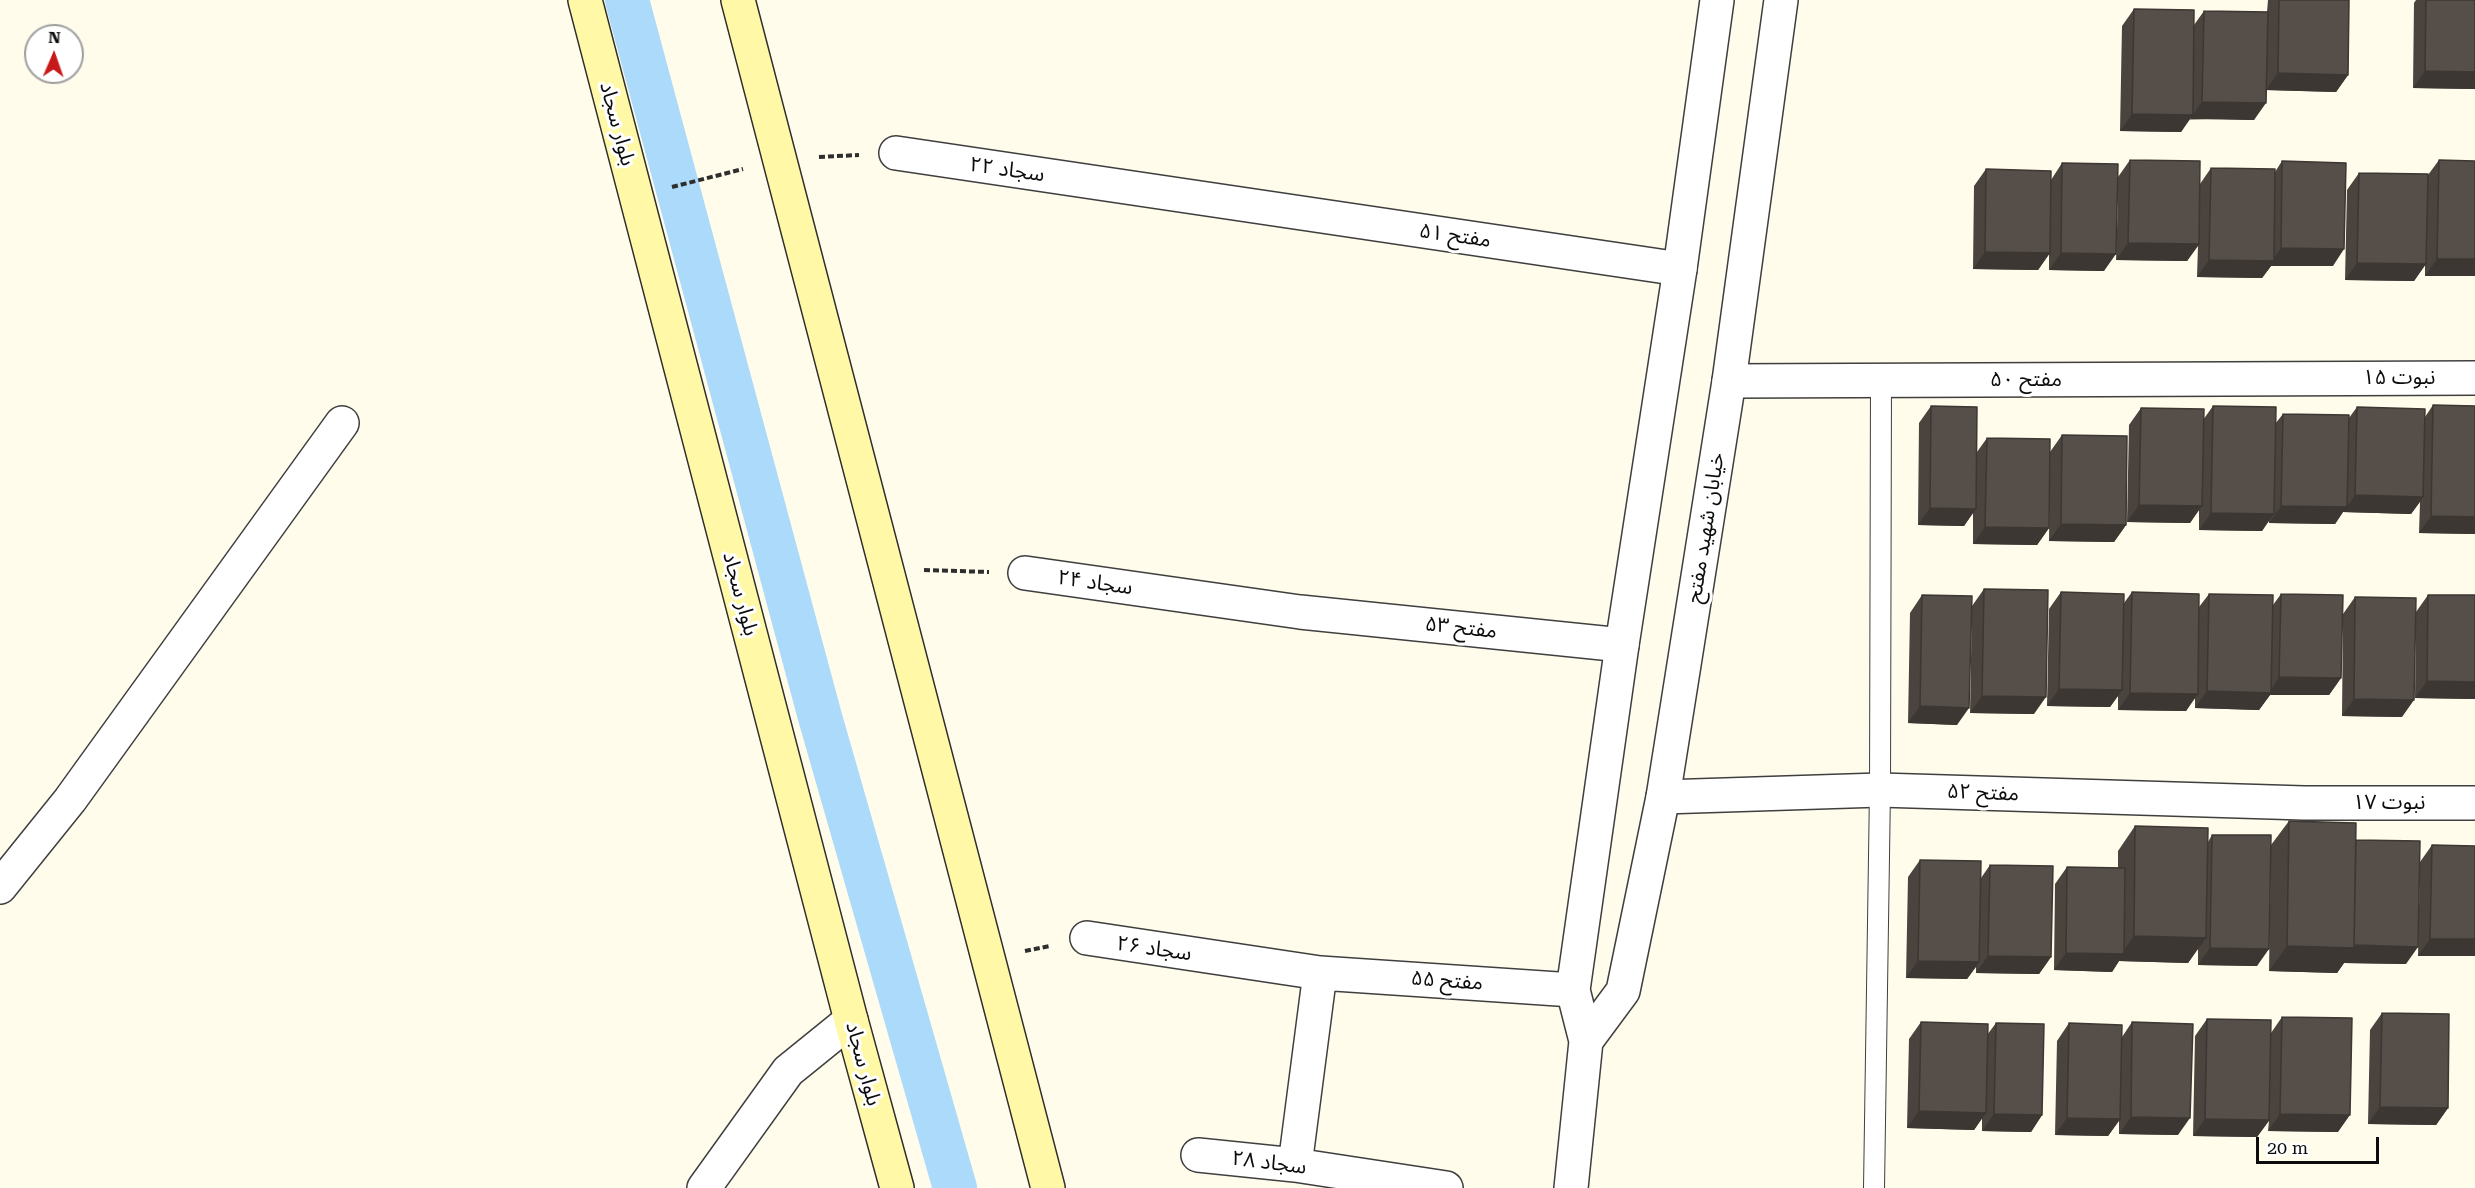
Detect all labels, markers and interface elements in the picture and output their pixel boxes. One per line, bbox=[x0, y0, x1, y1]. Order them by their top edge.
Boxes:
north arrow bbox=[24, 24, 84, 84]
text: N bbox=[48, 28, 61, 47]
street label: بلوار سجاد bbox=[594, 79, 640, 169]
street label: سجاد ۲۲ bbox=[968, 152, 1046, 188]
street label: مفتح ۵۱ bbox=[1417, 218, 1493, 254]
street label: نبوت ۱۵ bbox=[2363, 365, 2435, 391]
street label: مفتح ۵۰ bbox=[1990, 367, 2062, 393]
street label: خیابان شهید مفتح bbox=[1682, 451, 1730, 605]
street label: بلوار سجاد bbox=[717, 549, 763, 639]
street label: سجاد ۲۴ bbox=[1056, 565, 1134, 601]
street label: مفتح ۵۳ bbox=[1424, 612, 1498, 644]
street label: مفتح ۵۲ bbox=[1946, 779, 2020, 807]
street label: نبوت ۱۷ bbox=[2353, 790, 2425, 816]
street label: سجاد ۲۶ bbox=[1115, 931, 1193, 967]
street label: مفتح ۵۵ bbox=[1410, 966, 1484, 996]
street label: بلوار سجاد bbox=[840, 1019, 886, 1109]
scale bar bbox=[2259, 1125, 2382, 1163]
text: 20 m bbox=[2267, 1137, 2308, 1158]
street label: سجاد ۲۸ bbox=[1230, 1146, 1308, 1180]

